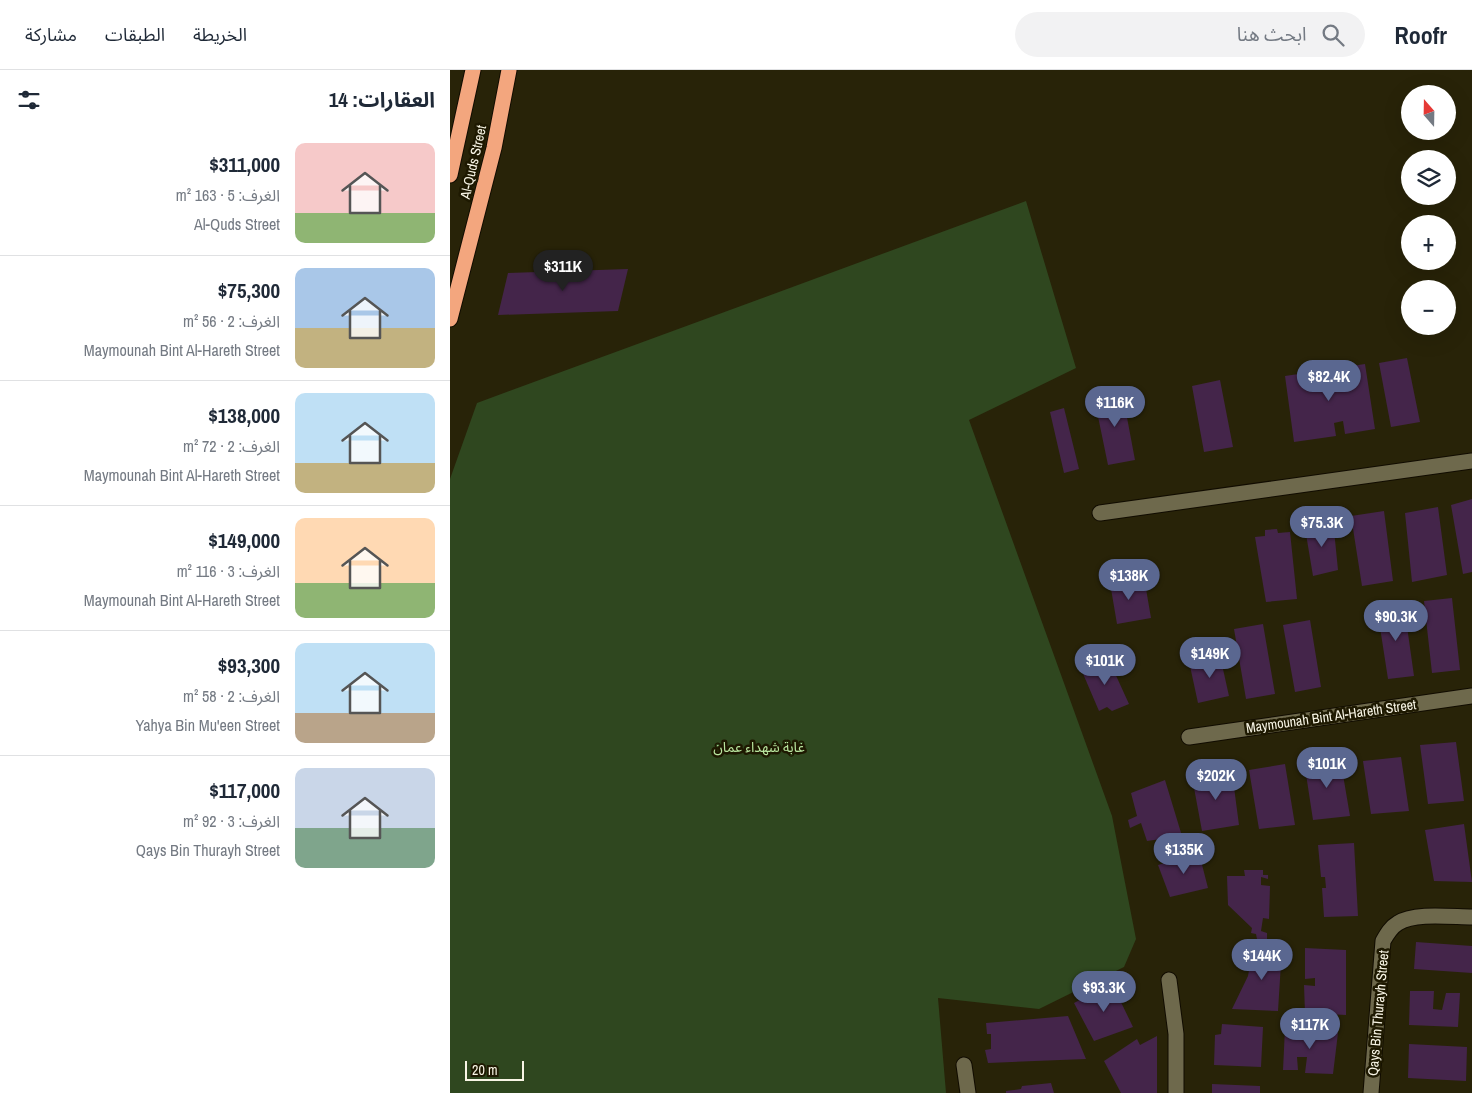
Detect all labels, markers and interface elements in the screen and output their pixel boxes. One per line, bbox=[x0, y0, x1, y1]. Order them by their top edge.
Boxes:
search box bbox=[1015, 12, 1365, 57]
text: Roofr bbox=[1395, 19, 1447, 51]
text: ابحث هنا bbox=[1237, 21, 1307, 47]
icon: search bbox=[1319, 21, 1347, 49]
text: مشاركة bbox=[25, 22, 77, 47]
text: الطبقات bbox=[105, 22, 165, 47]
text: الخريطة bbox=[193, 22, 247, 47]
text: العقارات: 14 bbox=[329, 85, 435, 114]
north arrow bbox=[1401, 85, 1456, 140]
map controls bbox=[1401, 85, 1456, 335]
icon: filters bbox=[15, 86, 43, 114]
street label: Al-Quds Street bbox=[456, 123, 490, 202]
text: $311,000 bbox=[209, 150, 280, 179]
button: layers bbox=[1401, 150, 1456, 205]
icon: home bbox=[335, 163, 395, 223]
text: الغرف: 5 · 163 m² bbox=[176, 184, 280, 206]
text: Al-Quds Street bbox=[194, 213, 280, 235]
button: + bbox=[1401, 215, 1456, 270]
pin: $311K bbox=[528, 250, 598, 292]
text: $311K bbox=[544, 255, 582, 277]
text: $75,300 bbox=[218, 276, 280, 305]
button: − bbox=[1401, 280, 1456, 335]
icon: home bbox=[335, 288, 395, 348]
text: الغرف: 2 · 56 m² bbox=[183, 310, 280, 332]
text: Maymounah Bint Al-Hareth Street bbox=[84, 339, 280, 361]
pin: $82.4K bbox=[1288, 360, 1370, 402]
text: $82.4K bbox=[1308, 365, 1350, 387]
pin: $116K bbox=[1080, 386, 1150, 428]
text: $116K bbox=[1096, 391, 1134, 413]
text: $138,000 bbox=[208, 401, 280, 430]
icon: home bbox=[335, 413, 395, 473]
text: الغرف: 2 · 72 m² bbox=[183, 435, 280, 457]
text: Maymounah Bint Al-Hareth Street bbox=[84, 464, 280, 486]
pin: $75.3K bbox=[1281, 506, 1363, 548]
text: $75.3K bbox=[1301, 511, 1343, 533]
text: $149,000 bbox=[208, 526, 280, 555]
icon: home bbox=[335, 538, 395, 598]
pin: $138K bbox=[1094, 558, 1164, 601]
text: الغرف: 3 · 116 m² bbox=[177, 560, 280, 582]
text: $138K bbox=[1110, 564, 1148, 586]
text: Maymounah Bint Al-Hareth Street bbox=[84, 589, 280, 611]
pin: $90.3K bbox=[1355, 600, 1437, 642]
text: $90.3K bbox=[1375, 605, 1417, 627]
pin: $149K bbox=[1175, 636, 1245, 679]
text: $149K bbox=[1191, 642, 1229, 664]
pin: $101K bbox=[1070, 644, 1140, 686]
text: $101K bbox=[1086, 649, 1124, 671]
text: $93,300 bbox=[218, 651, 280, 680]
icon: home bbox=[335, 663, 395, 723]
text: الغرف: 2 · 58 m² bbox=[183, 685, 280, 707]
street label: Maymounah Bint Al-Hareth Street bbox=[1245, 695, 1417, 737]
text: Yahya Bin Mu'een Street bbox=[135, 714, 280, 736]
park label: غابة شهداء عمان bbox=[713, 738, 805, 756]
pin: $101K bbox=[1292, 746, 1362, 789]
text: $101K bbox=[1308, 752, 1346, 774]
pin: $202K bbox=[1181, 758, 1251, 801]
text: $202K bbox=[1197, 764, 1235, 786]
text: $117,000 bbox=[209, 776, 280, 805]
icon: home bbox=[335, 788, 395, 848]
text: الغرف: 3 · 92 m² bbox=[183, 810, 280, 832]
pin: $135K bbox=[1149, 832, 1219, 875]
text: $135K bbox=[1165, 838, 1203, 860]
text: Qays Bin Thurayh Street bbox=[136, 839, 280, 861]
pin: $144K bbox=[1227, 938, 1297, 981]
text: $144K bbox=[1243, 944, 1281, 966]
street label: Qays Bin Thurayh Street bbox=[1364, 949, 1392, 1077]
pin: $93.3K bbox=[1063, 970, 1145, 1013]
text: $93.3K bbox=[1083, 976, 1125, 998]
pin: $117K bbox=[1275, 1008, 1345, 1050]
text: $117K bbox=[1291, 1013, 1329, 1035]
scale bar bbox=[465, 1058, 524, 1081]
text: 20 m bbox=[472, 1061, 498, 1079]

